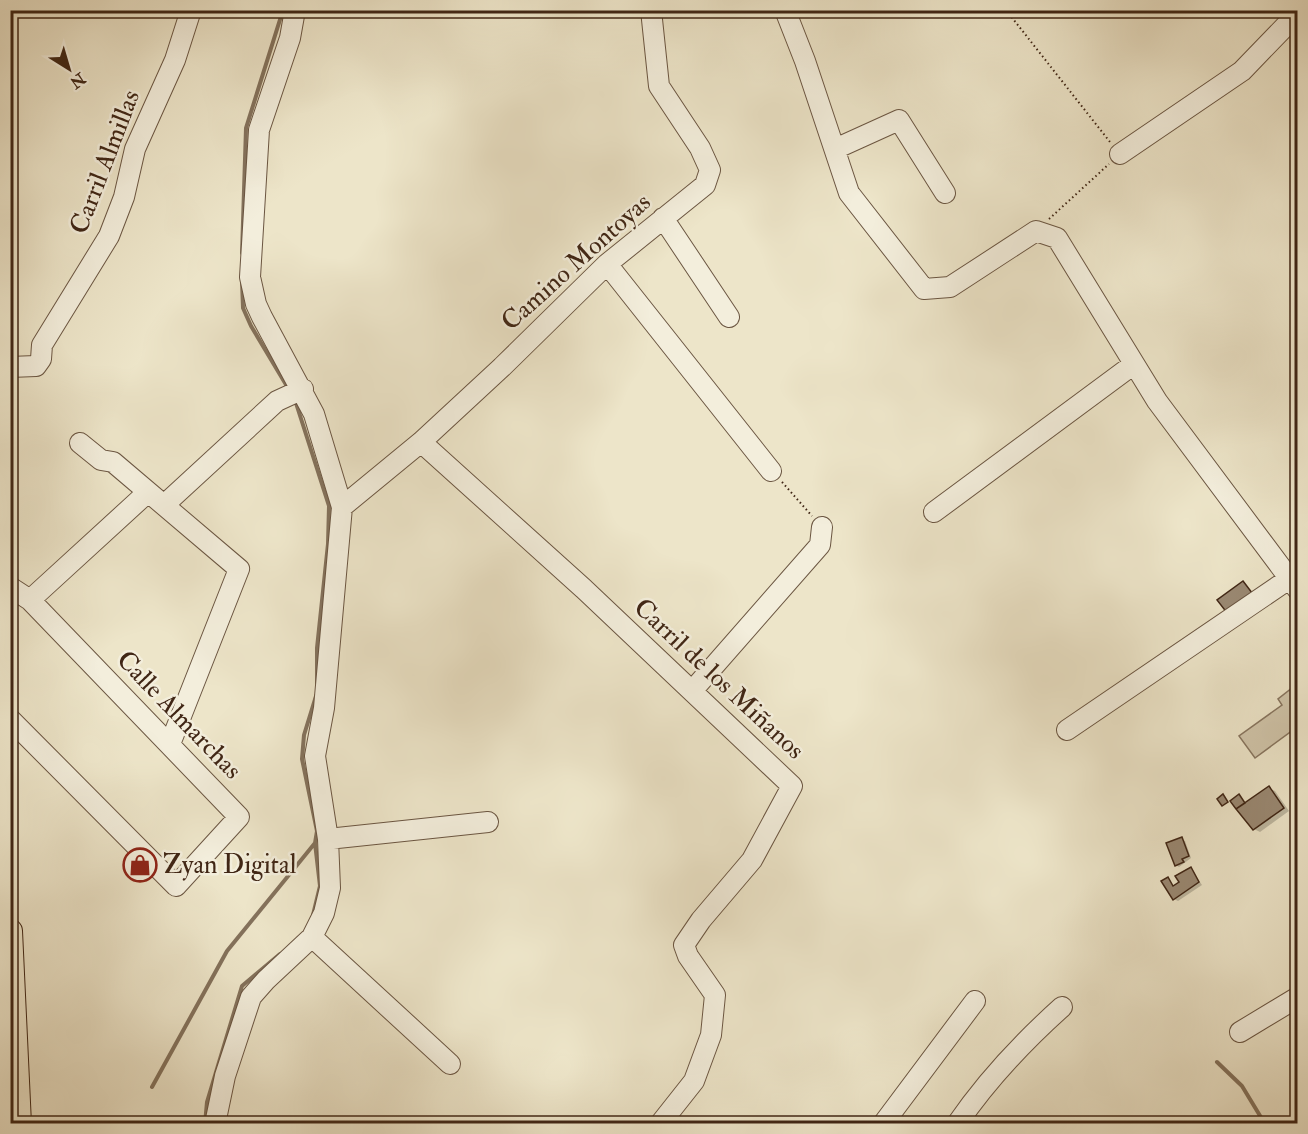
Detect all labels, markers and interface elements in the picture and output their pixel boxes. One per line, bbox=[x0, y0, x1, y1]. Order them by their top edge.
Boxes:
north arrow bbox=[39, 39, 99, 99]
text: N bbox=[65, 67, 90, 93]
street label: Carril Almillas bbox=[63, 86, 147, 238]
street label: Camino Montoyas bbox=[495, 186, 657, 338]
street label: Carril de los Miñanos bbox=[627, 592, 811, 766]
street label: Calle Almarchas bbox=[110, 644, 248, 786]
shop icon: Zyan Digital bbox=[122, 847, 158, 883]
place label: Zyan Digital bbox=[163, 849, 297, 881]

